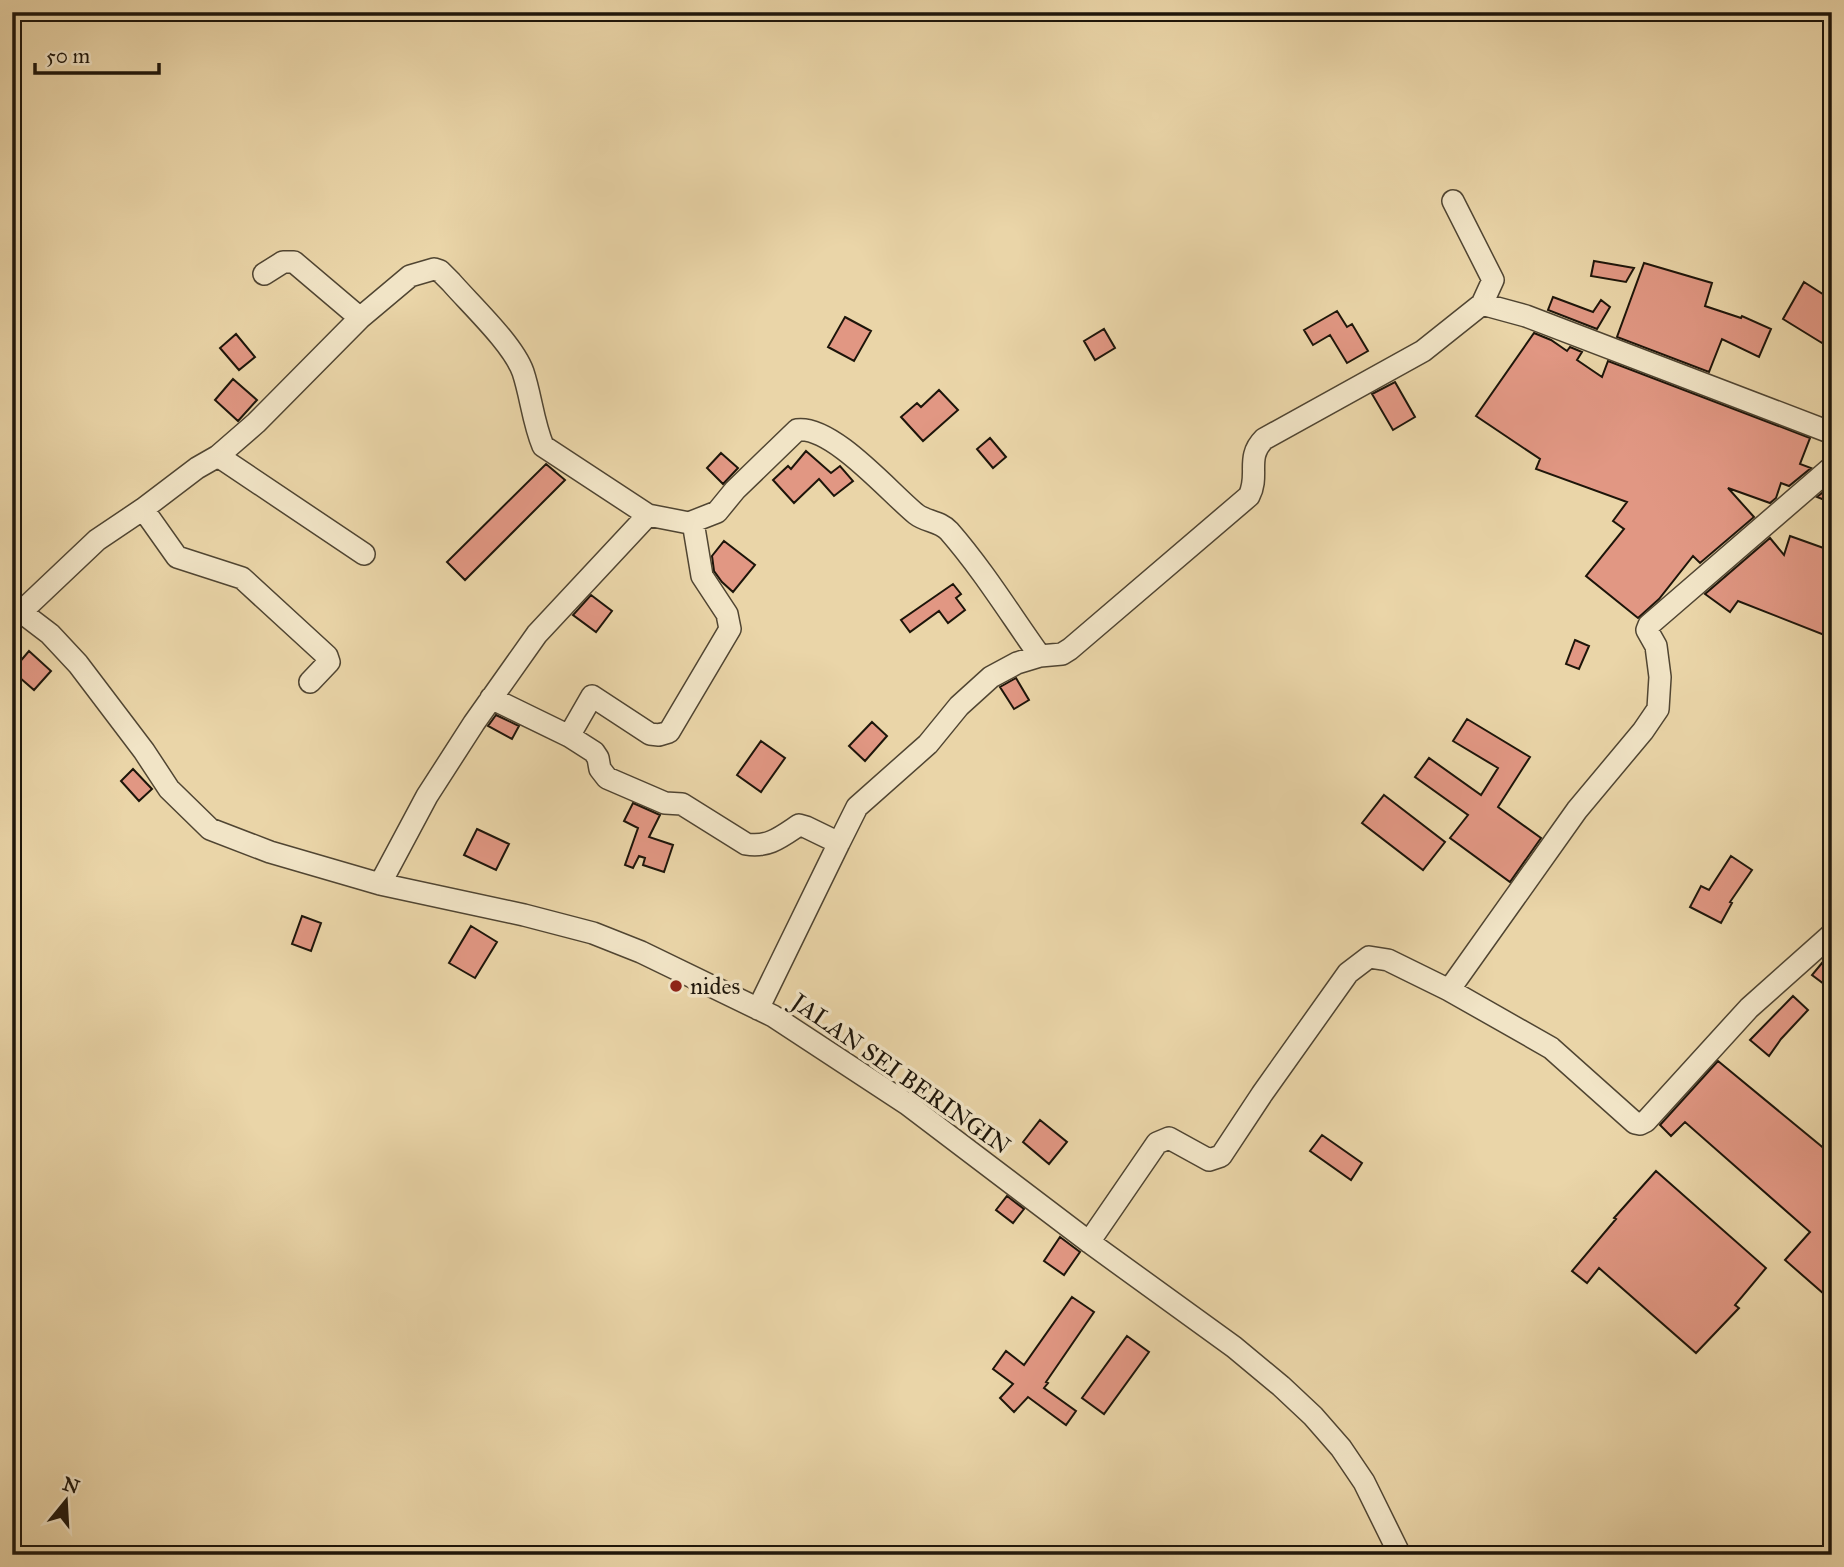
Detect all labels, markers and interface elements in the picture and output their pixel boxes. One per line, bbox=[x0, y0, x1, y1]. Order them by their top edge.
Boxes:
scale bar bbox=[35, 32, 159, 76]
text: 50 m bbox=[46, 43, 91, 69]
place label: nides bbox=[690, 971, 740, 1001]
marker: nides bbox=[668, 978, 684, 994]
street label: JALAN SEI BERINGIN bbox=[783, 985, 1016, 1161]
north arrow bbox=[32, 1466, 102, 1536]
text: N bbox=[60, 1472, 82, 1499]

